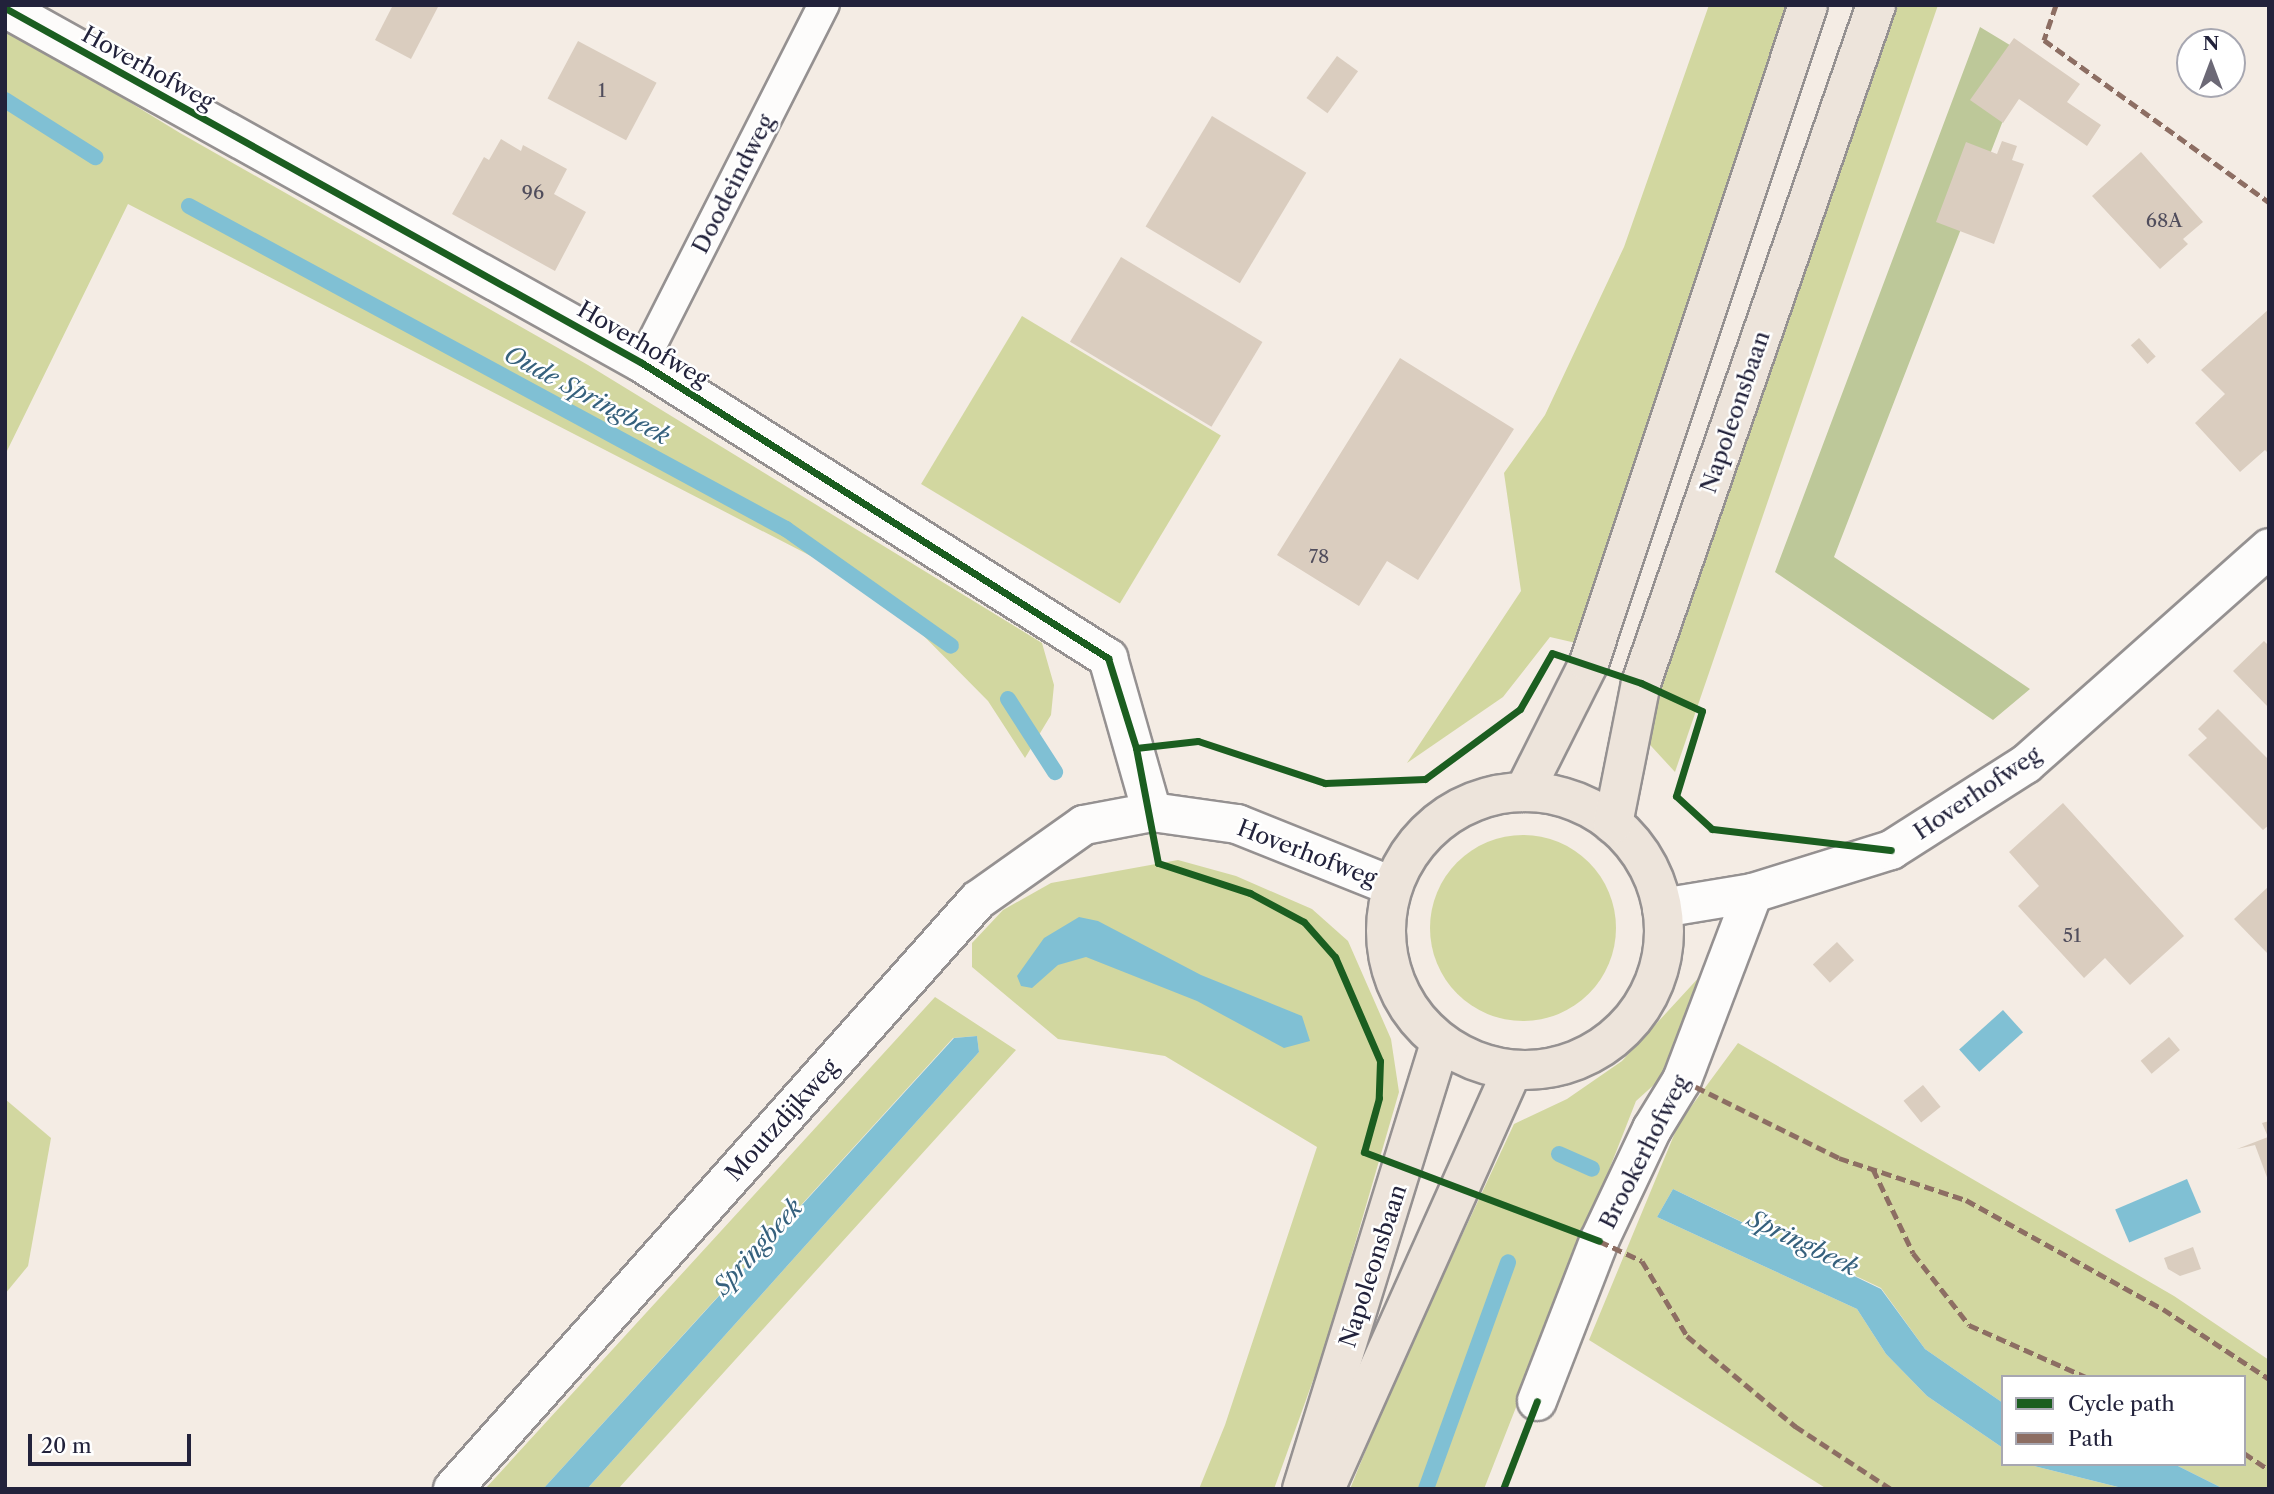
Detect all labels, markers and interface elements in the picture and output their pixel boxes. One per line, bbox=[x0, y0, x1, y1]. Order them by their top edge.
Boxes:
street label: Hoverhofweg bbox=[77, 20, 219, 116]
north arrow bbox=[2176, 28, 2246, 98]
text: N bbox=[2203, 32, 2219, 55]
house number: 1 bbox=[598, 80, 606, 102]
street label: Doodeindweg bbox=[686, 110, 780, 258]
house number: 96 bbox=[522, 182, 544, 204]
house number: 68A bbox=[2146, 210, 2182, 232]
street label: Hoverhofweg bbox=[572, 295, 714, 393]
street label: Napoleonsbaan bbox=[1694, 327, 1776, 497]
water label: Oude Springbeek bbox=[499, 339, 675, 451]
house number: 78 bbox=[1309, 546, 1329, 568]
street label: Hoverhofweg bbox=[1908, 740, 2046, 846]
street label: Hoverhofweg bbox=[1233, 814, 1381, 892]
house number: 51 bbox=[2063, 925, 2081, 947]
street label: Moutzdijkweg bbox=[720, 1053, 844, 1187]
street label: Brookerhofweg bbox=[1593, 1071, 1695, 1233]
street label: Napoleonsbaan bbox=[1334, 1181, 1412, 1351]
water label: Springbeek bbox=[708, 1193, 808, 1301]
water label: Springbeek bbox=[1743, 1204, 1863, 1282]
legend bbox=[2001, 1375, 2246, 1466]
text: Cycle path bbox=[2068, 1391, 2175, 1416]
scale bar bbox=[32, 1420, 194, 1464]
text: Path bbox=[2068, 1426, 2113, 1451]
text: 20 m bbox=[41, 1433, 92, 1458]

